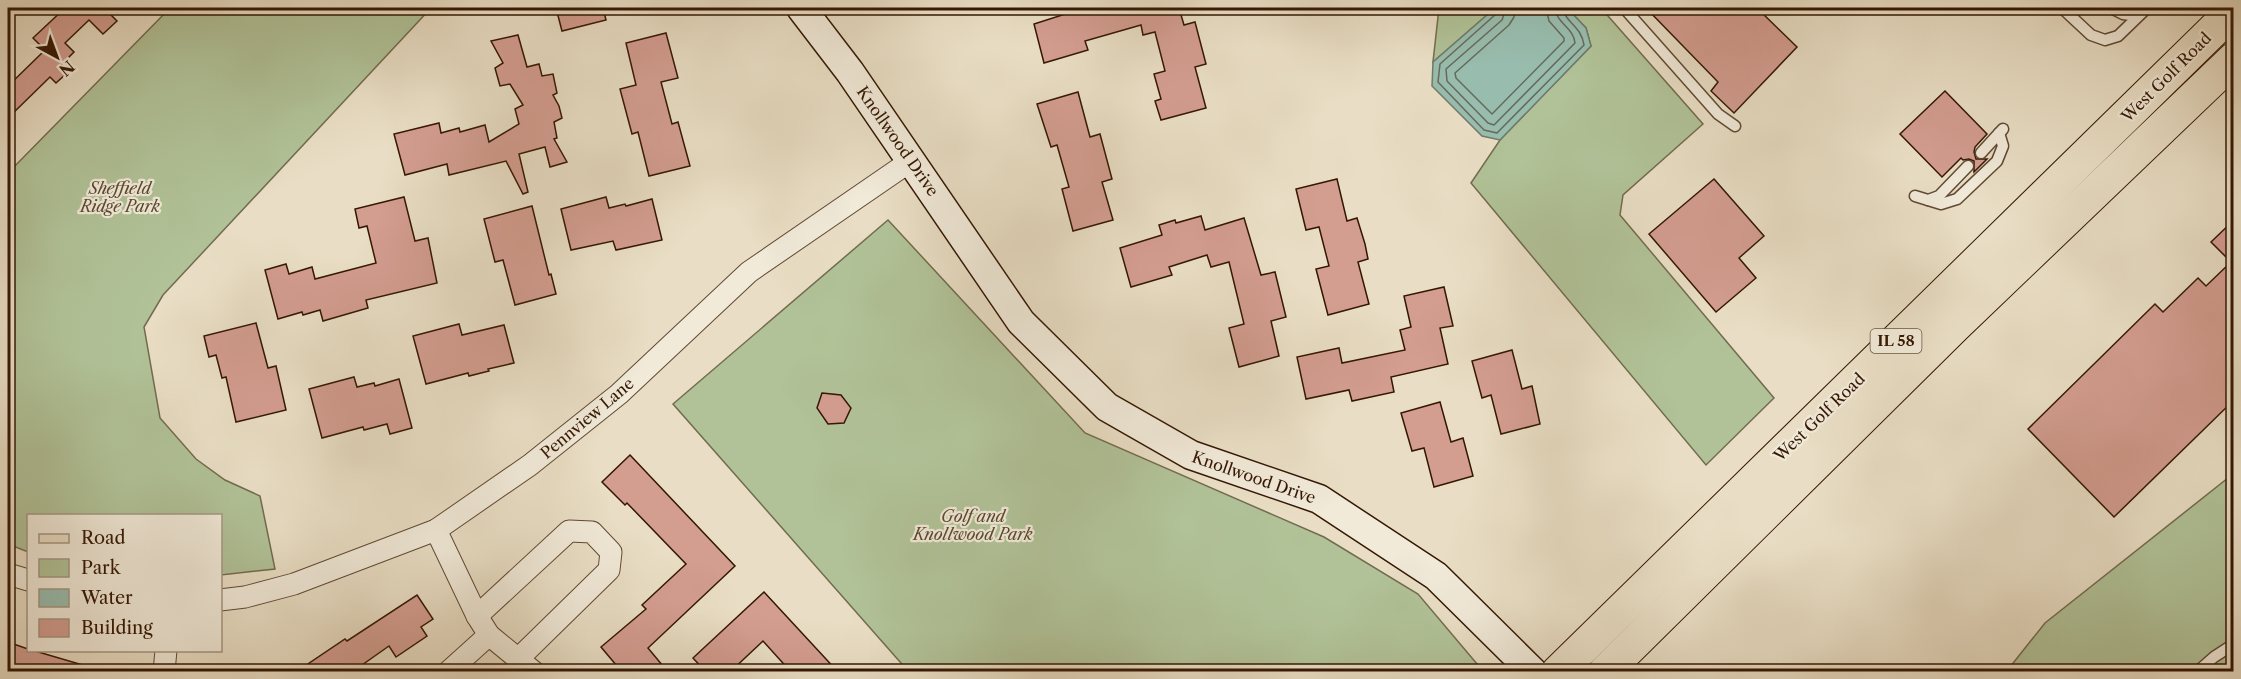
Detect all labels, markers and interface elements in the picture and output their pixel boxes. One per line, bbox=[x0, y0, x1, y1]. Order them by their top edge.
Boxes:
north arrow bbox=[27, 27, 87, 87]
street label: West Golf Road bbox=[2116, 28, 2215, 127]
text: N bbox=[55, 56, 79, 80]
street label: Knollwood Drive bbox=[853, 82, 943, 200]
park label: Sheffield Ridge Park bbox=[78, 178, 160, 216]
road number: IL 58 bbox=[1870, 329, 1922, 353]
street label: West Golf Road bbox=[1769, 368, 1869, 466]
street label: Pennview Lane bbox=[536, 373, 638, 463]
street label: Knollwood Drive bbox=[1189, 446, 1319, 508]
park label: Golf and Knollwood Park bbox=[911, 506, 1033, 544]
legend bbox=[27, 514, 222, 652]
text: Road bbox=[81, 527, 126, 549]
text: Park bbox=[81, 557, 122, 579]
text: Water bbox=[80, 587, 133, 609]
text: Building bbox=[81, 617, 153, 639]

